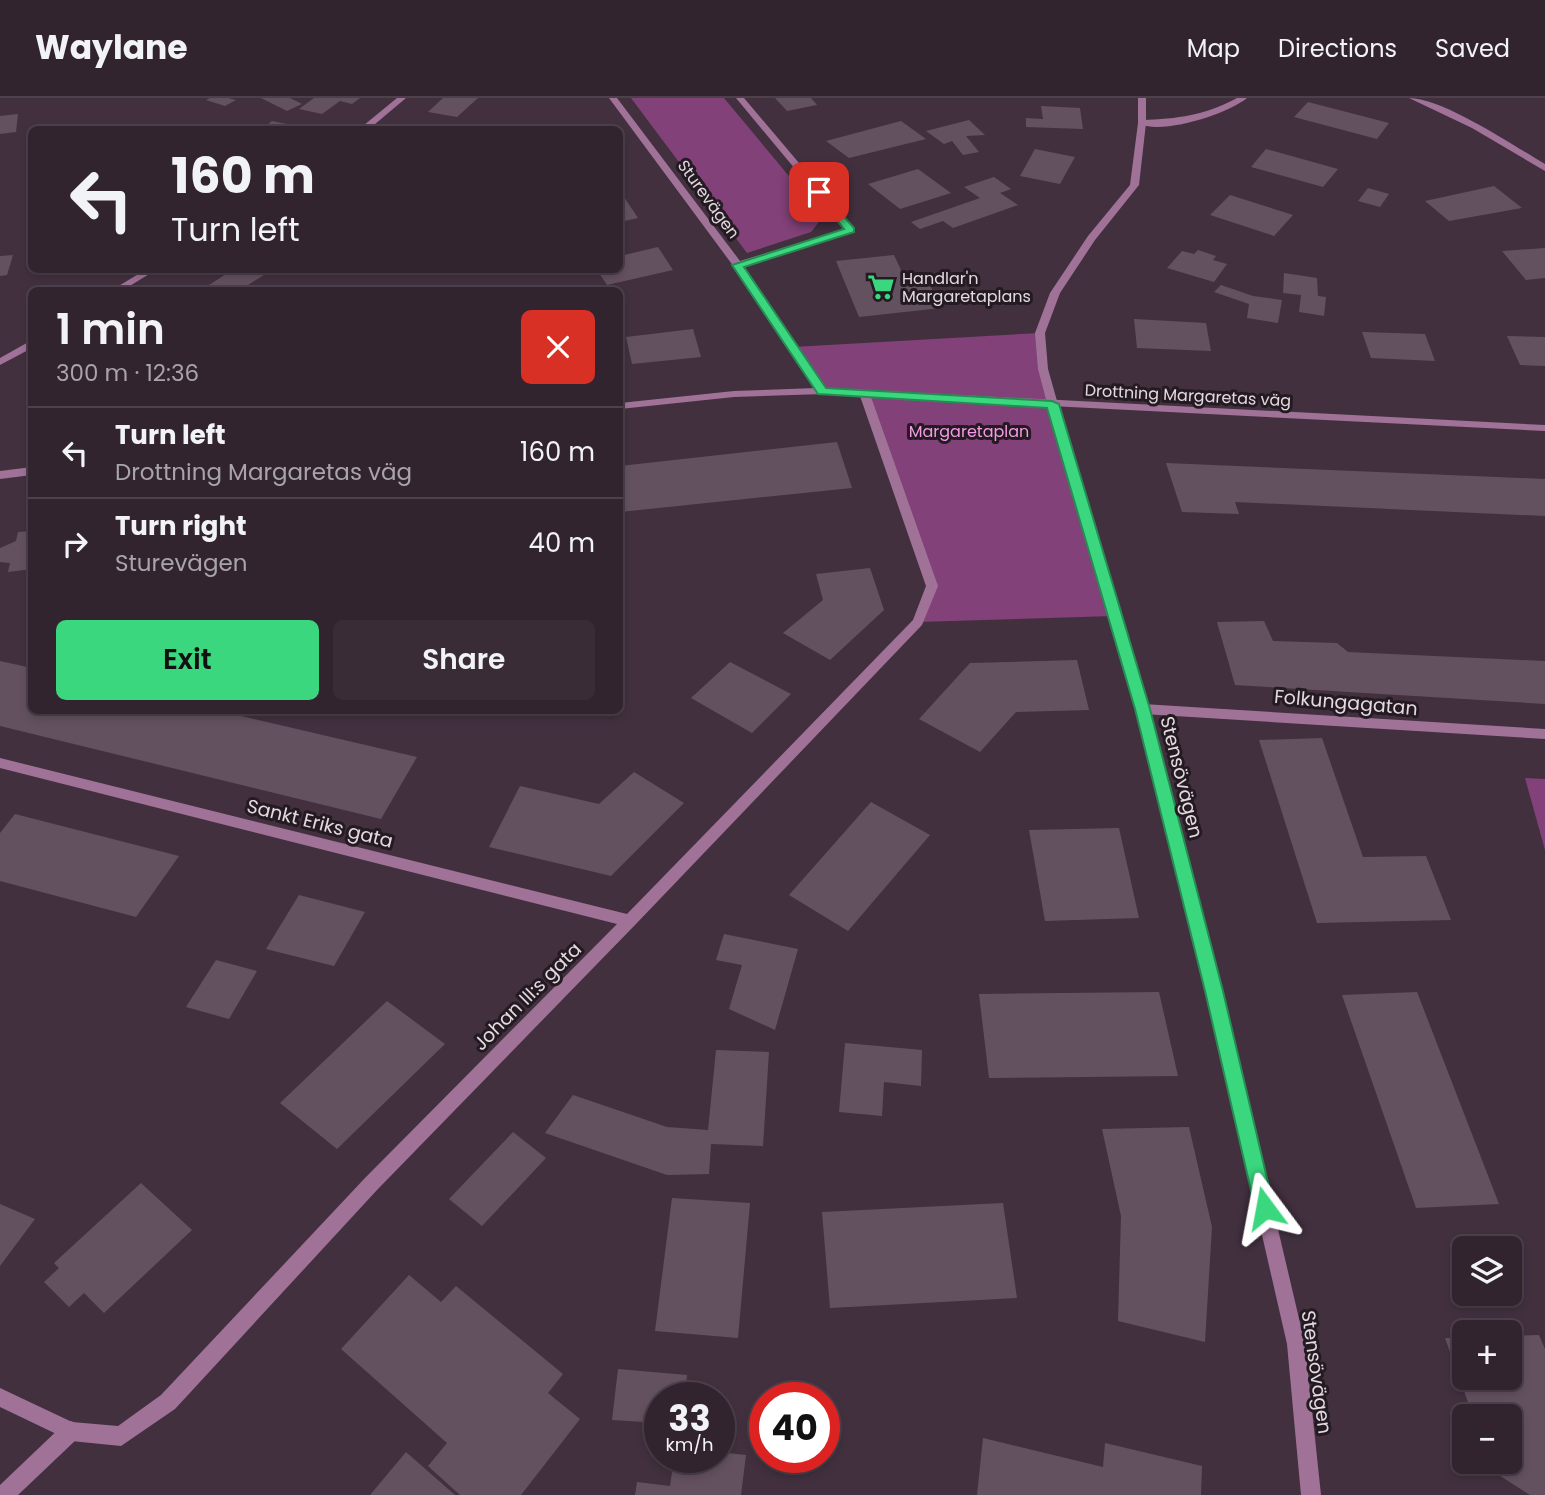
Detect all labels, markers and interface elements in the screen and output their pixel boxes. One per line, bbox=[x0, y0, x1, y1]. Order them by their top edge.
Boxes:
text: Waylane bbox=[35, 24, 188, 71]
text: Map bbox=[1187, 32, 1240, 65]
text: Directions bbox=[1278, 32, 1397, 65]
text: Saved bbox=[1435, 32, 1510, 65]
text: 160 m bbox=[171, 142, 315, 210]
icon: left bbox=[56, 154, 147, 245]
street label: Sturevägen bbox=[672, 155, 745, 243]
pin bbox=[789, 162, 849, 222]
icon: arrive bbox=[800, 173, 838, 211]
text: Turn left bbox=[171, 207, 300, 252]
place label: Handlar'n Margaretaplans bbox=[902, 267, 1031, 308]
supermarket icon: Handlar'n Margaretaplans bbox=[866, 272, 896, 302]
text: 1 min bbox=[56, 300, 165, 359]
button: close bbox=[521, 310, 595, 384]
text: 300 m · 12:36 bbox=[56, 357, 199, 389]
street label: Drottning Margaretas väg bbox=[1084, 379, 1292, 412]
text: Turn left bbox=[115, 417, 226, 453]
park label: Margaretaplan bbox=[909, 420, 1029, 443]
icon: left bbox=[56, 434, 94, 472]
text: 160 m bbox=[520, 434, 595, 470]
text: Drottning Margaretas väg bbox=[115, 456, 412, 488]
text: Turn right bbox=[115, 508, 247, 544]
icon: right bbox=[56, 525, 94, 563]
text: 40 m bbox=[529, 525, 595, 561]
text: Sturevägen bbox=[115, 547, 247, 579]
button: Exit bbox=[56, 620, 319, 700]
button: Share bbox=[333, 620, 595, 700]
street label: Folkungagatan bbox=[1273, 683, 1419, 722]
street label: Stensövägen bbox=[1153, 714, 1210, 841]
street label: Sankt Eriks gata bbox=[244, 792, 396, 855]
street label: Johan III:s gata bbox=[467, 936, 587, 1056]
position arrow bbox=[1228, 1171, 1302, 1245]
map controls bbox=[1452, 1236, 1522, 1474]
button: layers bbox=[1452, 1236, 1522, 1306]
street label: Stensövägen bbox=[1294, 1309, 1339, 1436]
button: + bbox=[1452, 1320, 1522, 1390]
speed limit sign: 40 bbox=[749, 1382, 840, 1473]
text: 33 bbox=[668, 1394, 711, 1443]
button: − bbox=[1452, 1404, 1522, 1474]
text: km/h bbox=[666, 1432, 713, 1457]

